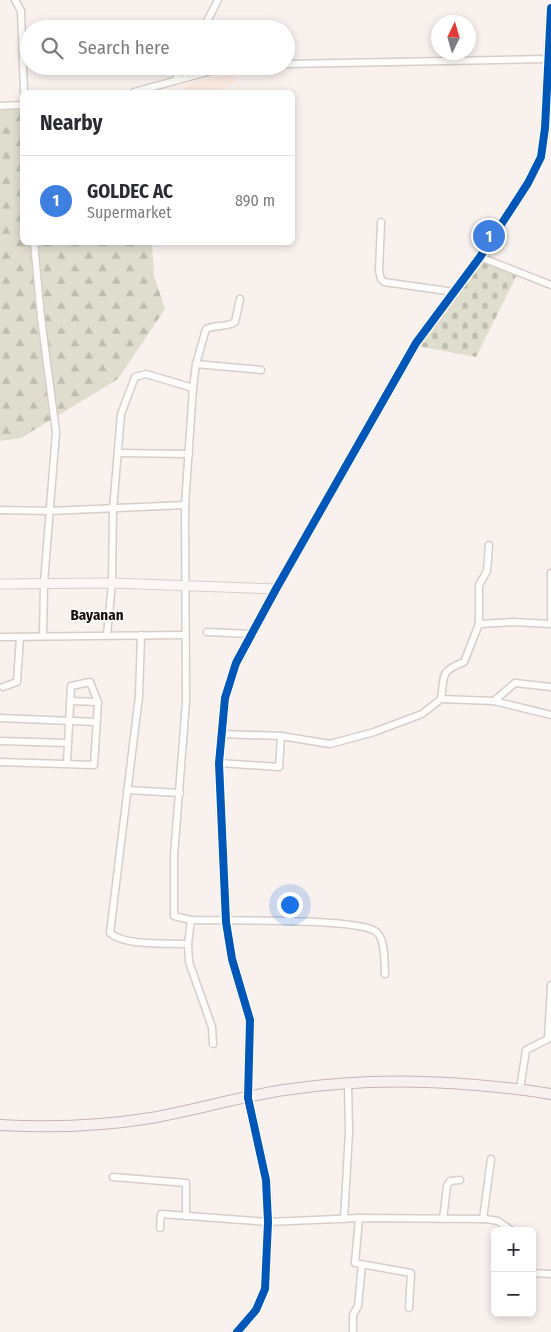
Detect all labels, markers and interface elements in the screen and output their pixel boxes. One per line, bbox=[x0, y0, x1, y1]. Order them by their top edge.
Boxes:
north arrow bbox=[431, 15, 476, 60]
search box bbox=[20, 20, 295, 75]
icon: search bbox=[38, 34, 66, 62]
text: Search here bbox=[78, 36, 170, 59]
text: Nearby bbox=[40, 110, 102, 136]
text: GOLDEC AC bbox=[87, 180, 173, 203]
text: 1 bbox=[53, 191, 59, 210]
text: 890 m bbox=[235, 191, 275, 210]
text: Supermarket bbox=[87, 203, 171, 222]
pin: 1 bbox=[473, 217, 505, 255]
district label: Bayanan bbox=[70, 606, 124, 624]
your location bbox=[277, 892, 303, 918]
map controls bbox=[491, 1227, 536, 1317]
button: + bbox=[491, 1227, 536, 1272]
button: − bbox=[491, 1272, 536, 1317]

